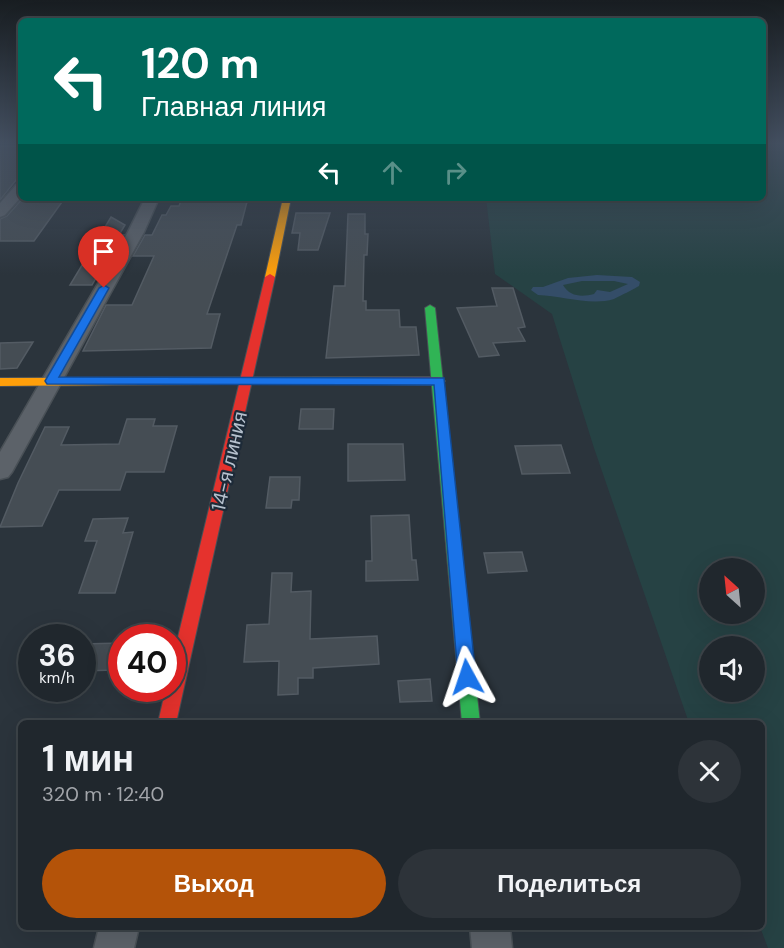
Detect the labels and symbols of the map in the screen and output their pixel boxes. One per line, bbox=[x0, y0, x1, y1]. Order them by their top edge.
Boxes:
pin bbox=[78, 226, 129, 288]
street label: 14-я линия bbox=[205, 409, 253, 513]
north arrow bbox=[699, 558, 765, 624]
speed limit sign: 40 bbox=[108, 624, 186, 702]
position arrow bbox=[435, 645, 499, 709]

